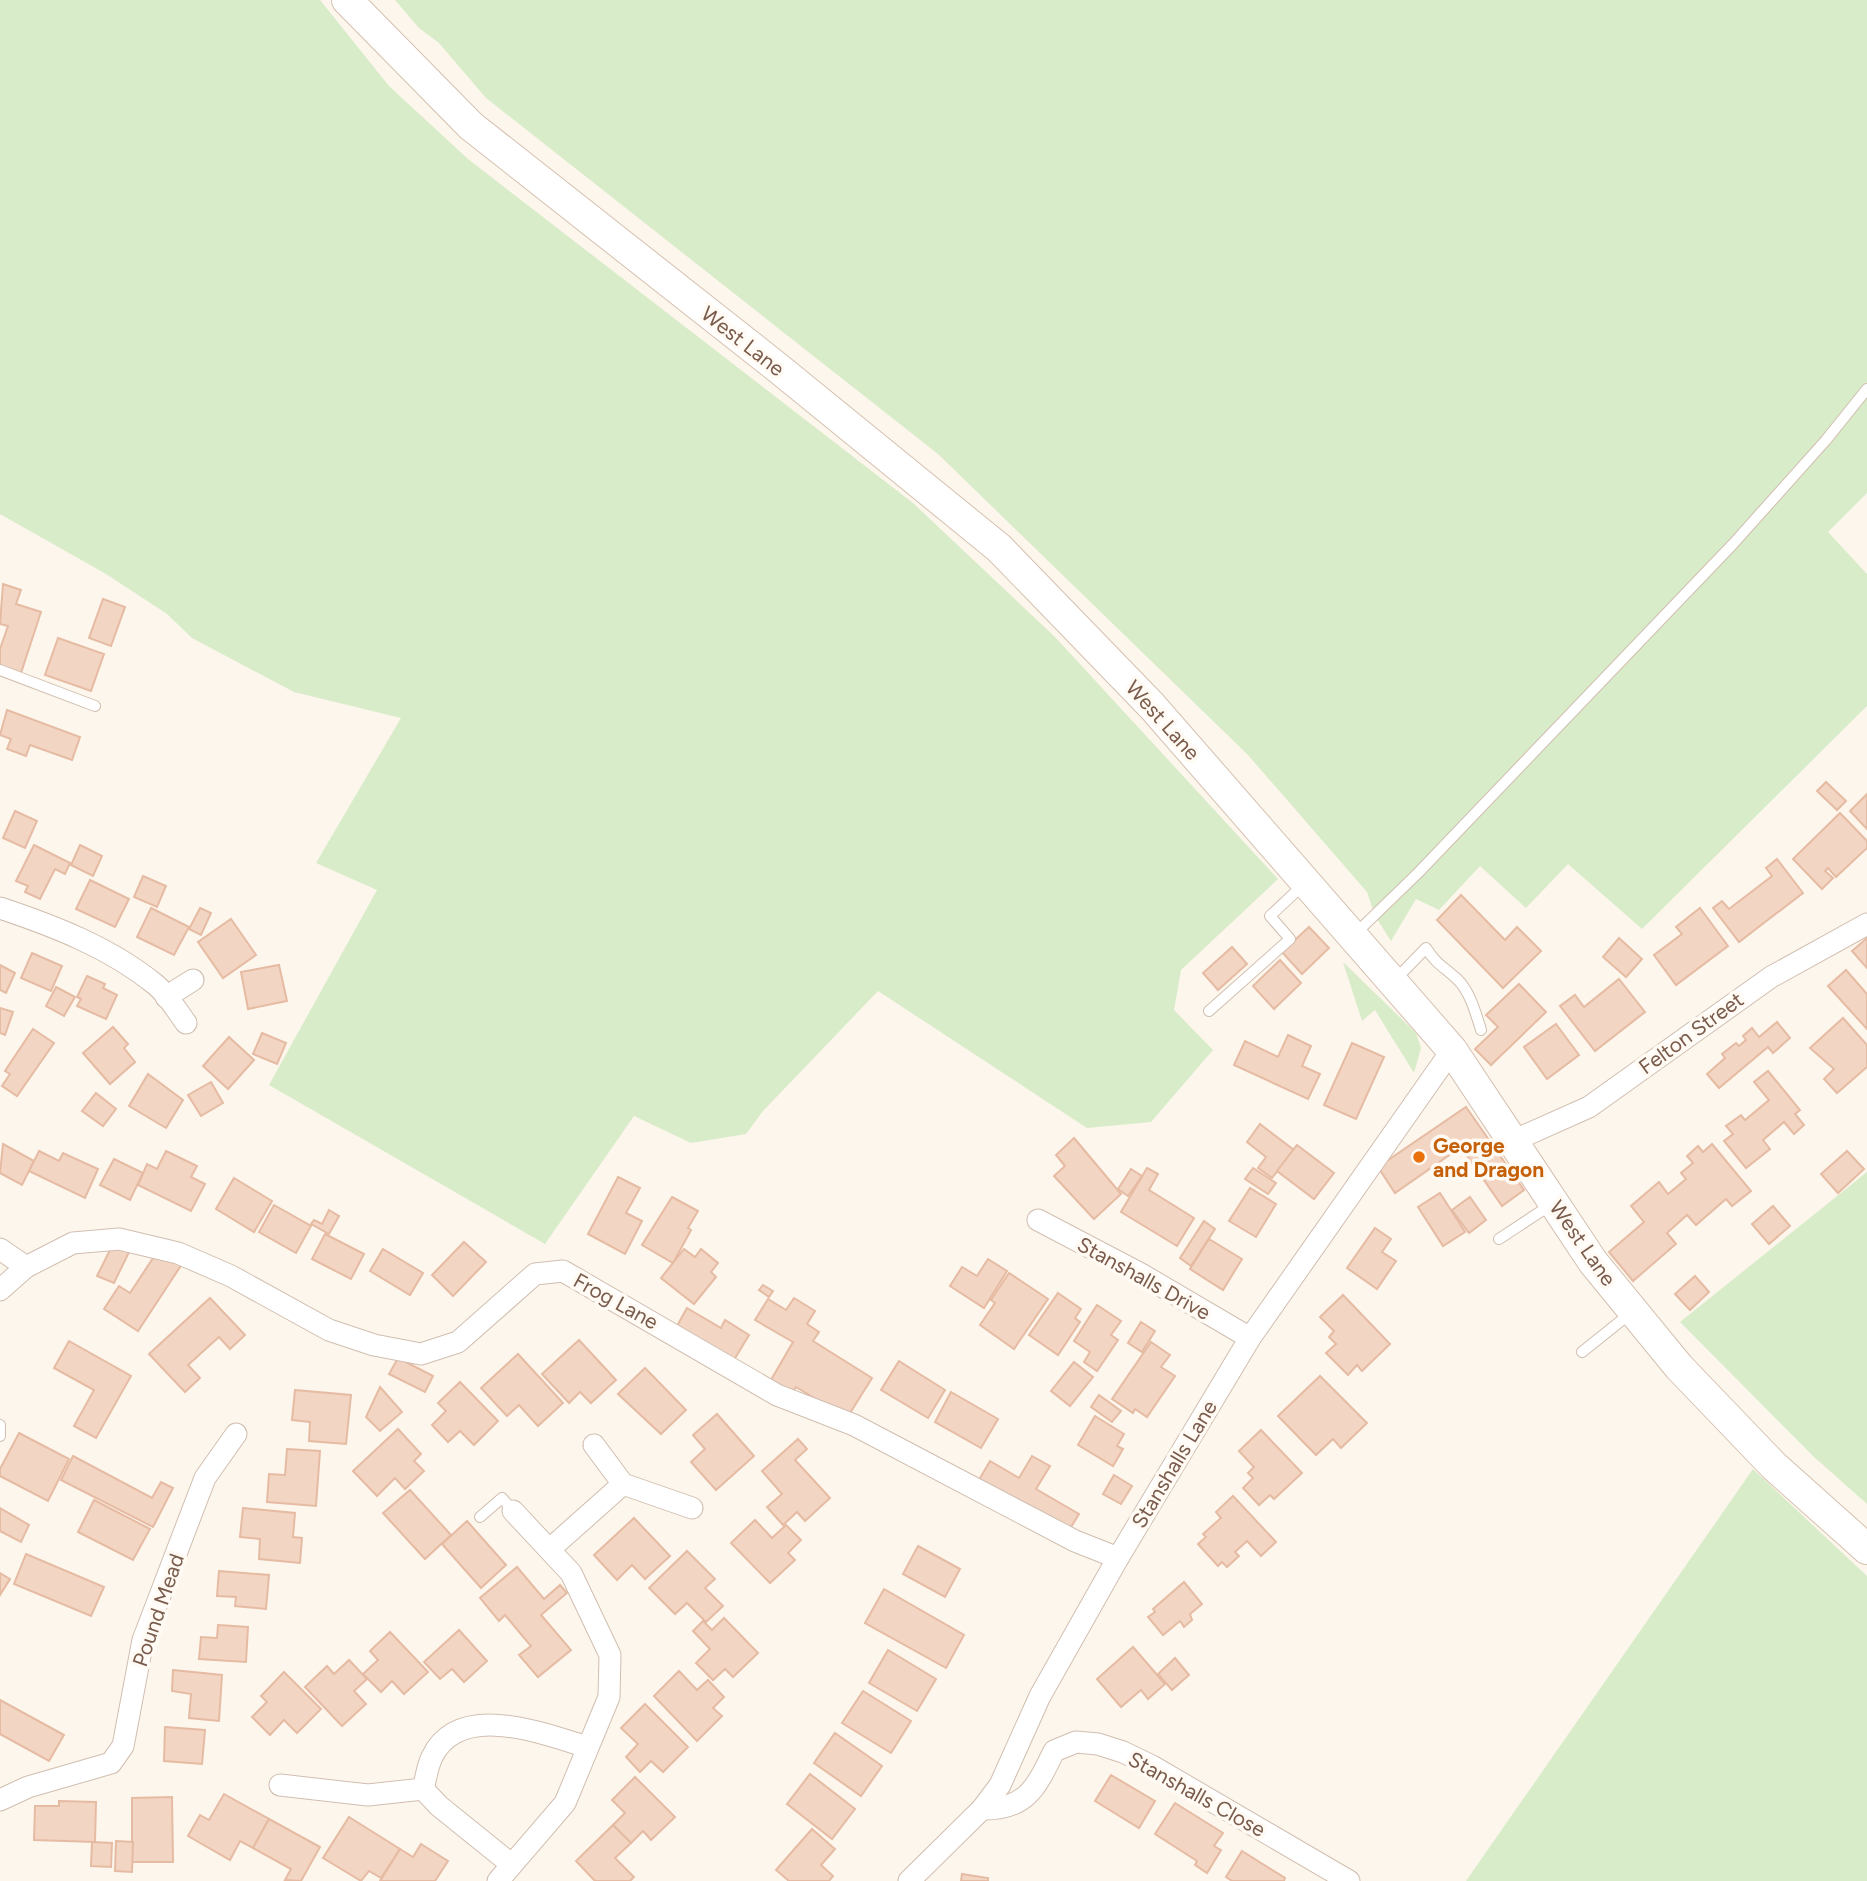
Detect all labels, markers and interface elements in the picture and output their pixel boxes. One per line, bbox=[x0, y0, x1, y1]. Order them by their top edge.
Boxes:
street label: West Lane bbox=[696, 301, 790, 381]
street label: West Lane bbox=[1121, 675, 1205, 765]
street label: Felton Street bbox=[1634, 987, 1748, 1079]
place label: George and Dragon bbox=[1433, 1133, 1544, 1182]
marker: George and Dragon bbox=[1411, 1149, 1427, 1165]
street label: West Lane bbox=[1545, 1195, 1621, 1291]
street label: Stanshalls Drive bbox=[1073, 1231, 1215, 1325]
street label: Frog Lane bbox=[569, 1268, 663, 1334]
street label: Stanshalls Lane bbox=[1126, 1396, 1222, 1532]
street label: Pound Mead bbox=[127, 1550, 189, 1670]
street label: Stanshalls Close bbox=[1124, 1746, 1270, 1842]

